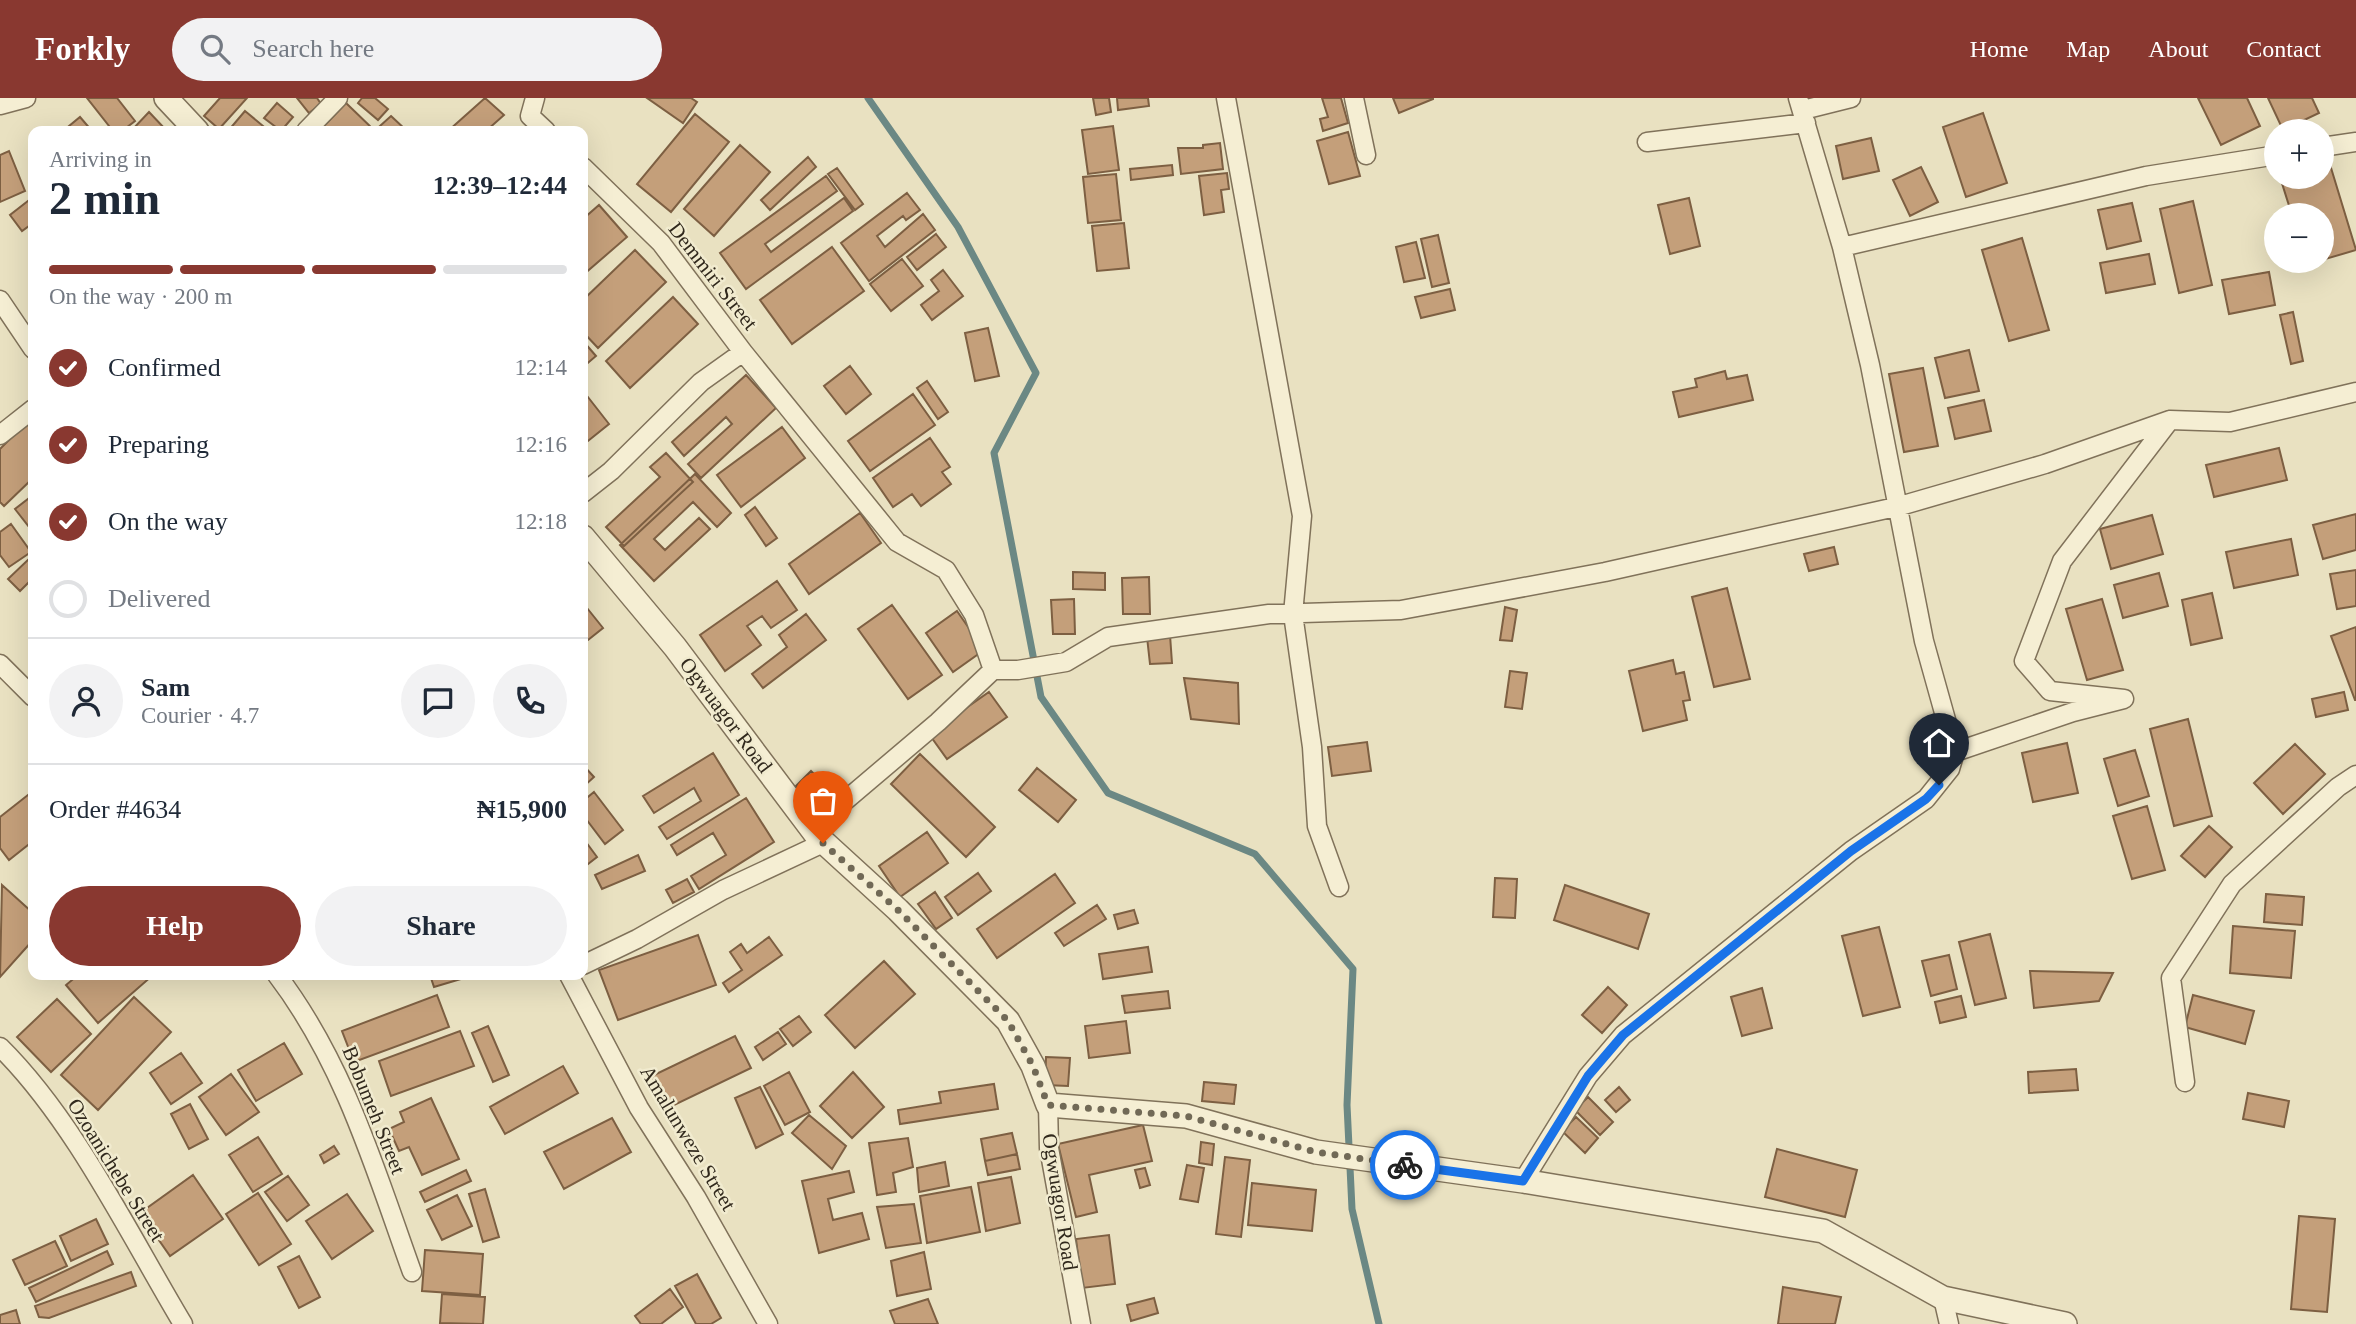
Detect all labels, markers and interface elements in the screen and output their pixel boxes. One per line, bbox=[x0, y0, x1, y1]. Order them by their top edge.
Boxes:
search box bbox=[172, 18, 662, 81]
icon: search bbox=[196, 30, 234, 68]
text: Forkly bbox=[35, 31, 130, 67]
text: Search here bbox=[252, 34, 374, 63]
text: Home bbox=[1970, 36, 2028, 62]
text: Map bbox=[2066, 36, 2110, 62]
text: About bbox=[2148, 36, 2208, 62]
text: Contact bbox=[2246, 36, 2321, 62]
map controls bbox=[2264, 119, 2334, 273]
button: + bbox=[2264, 119, 2334, 189]
text: Arriving in bbox=[49, 147, 152, 172]
text: 12:39–12:44 bbox=[433, 171, 567, 200]
text: 2 min bbox=[49, 173, 160, 224]
button: − bbox=[2264, 203, 2334, 273]
street label: Demmiri Street bbox=[664, 217, 763, 335]
text: On the way · 200 m bbox=[49, 284, 232, 309]
icon: check bbox=[49, 349, 87, 387]
text: Confirmed bbox=[108, 353, 221, 382]
text: 12:14 bbox=[515, 355, 567, 380]
icon: check bbox=[49, 426, 87, 464]
text: Preparing bbox=[108, 430, 209, 459]
text: 12:16 bbox=[515, 432, 567, 457]
icon: check bbox=[49, 503, 87, 541]
text: On the way bbox=[108, 507, 228, 536]
text: 12:18 bbox=[515, 509, 567, 534]
text: Delivered bbox=[108, 584, 211, 613]
street label: Ogwuagor Road bbox=[675, 653, 777, 778]
button: person bbox=[49, 664, 123, 738]
button: chat bbox=[401, 664, 475, 738]
button: phone bbox=[493, 664, 567, 738]
text: Sam bbox=[141, 673, 190, 702]
text: Courier · 4.7 bbox=[141, 703, 259, 728]
pin bbox=[1909, 713, 1969, 785]
icon: home bbox=[1920, 724, 1958, 762]
pin bbox=[793, 771, 853, 843]
icon: bag bbox=[804, 782, 842, 820]
text: Order #4634 bbox=[49, 795, 181, 824]
text: ₦15,900 bbox=[477, 795, 567, 824]
button: Help bbox=[49, 886, 301, 966]
button: Share bbox=[315, 886, 567, 966]
street label: Bobumeh Street bbox=[337, 1042, 411, 1178]
street label: Amalunweze Street bbox=[635, 1061, 741, 1215]
street label: Ozoanichebe Street bbox=[62, 1094, 170, 1246]
courier bbox=[1370, 1130, 1440, 1200]
street label: Ogwuagor Road bbox=[1037, 1132, 1083, 1273]
icon: bike bbox=[1386, 1146, 1424, 1184]

